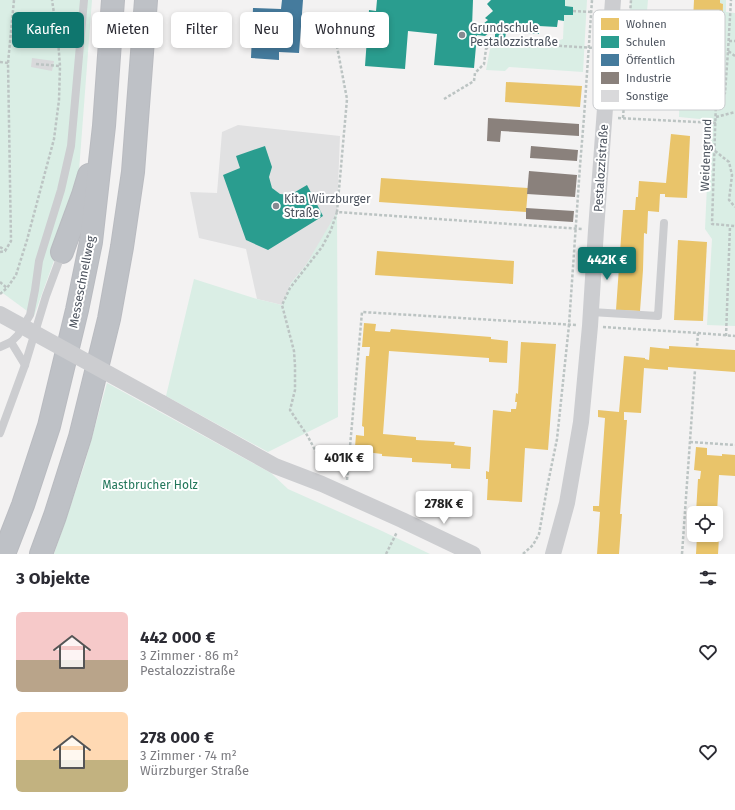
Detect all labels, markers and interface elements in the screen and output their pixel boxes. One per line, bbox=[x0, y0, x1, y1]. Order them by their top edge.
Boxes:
legend bbox=[593, 10, 725, 110]
chip: Kaufen bbox=[12, 12, 84, 48]
chip: Mieten bbox=[92, 12, 163, 48]
chip: Filter bbox=[171, 12, 232, 48]
chip: Neu bbox=[240, 12, 293, 48]
chip: Wohnung bbox=[301, 12, 389, 48]
text: Wohnen bbox=[626, 18, 667, 31]
place label: Grundschule Pestalozzistraße bbox=[470, 21, 558, 49]
marker: Grundschule Pestalozzistraße bbox=[457, 30, 467, 40]
text: Schulen bbox=[626, 36, 666, 49]
text: Öffentlich bbox=[626, 53, 675, 67]
text: Industrie bbox=[626, 72, 671, 85]
text: Sonstige bbox=[626, 90, 669, 103]
street label: Weidengrund bbox=[698, 119, 714, 191]
street label: Pestalozzistraße bbox=[591, 124, 611, 212]
place label: Kita Würzburger Straße bbox=[284, 192, 371, 220]
marker: Kita Würzburger Straße bbox=[271, 201, 281, 211]
street label: Messeschnellweg bbox=[66, 234, 98, 329]
pin: 442K € bbox=[574, 247, 640, 281]
text: 442K € bbox=[587, 252, 627, 267]
pin: 401K € bbox=[311, 445, 377, 479]
text: 401K € bbox=[324, 450, 364, 465]
park label: Mastbrucher Holz bbox=[102, 478, 198, 492]
pin: 278K € bbox=[411, 491, 477, 525]
text: 278K € bbox=[424, 496, 464, 511]
map controls bbox=[687, 506, 723, 542]
button: locate bbox=[687, 506, 723, 542]
icon: filters bbox=[697, 567, 719, 589]
text: 3 Objekte bbox=[16, 568, 90, 589]
text: 442 000 € bbox=[140, 627, 216, 648]
icon: home bbox=[48, 628, 96, 676]
icon: heart bbox=[697, 641, 719, 663]
text: 3 Zimmer · 86 m² bbox=[140, 648, 239, 663]
text: Pestalozzistraße bbox=[140, 663, 235, 678]
text: 278 000 € bbox=[140, 727, 214, 748]
icon: home bbox=[48, 728, 96, 776]
icon: heart bbox=[697, 741, 719, 763]
text: 3 Zimmer · 74 m² bbox=[140, 748, 237, 763]
text: Würzburger Straße bbox=[140, 763, 249, 778]

